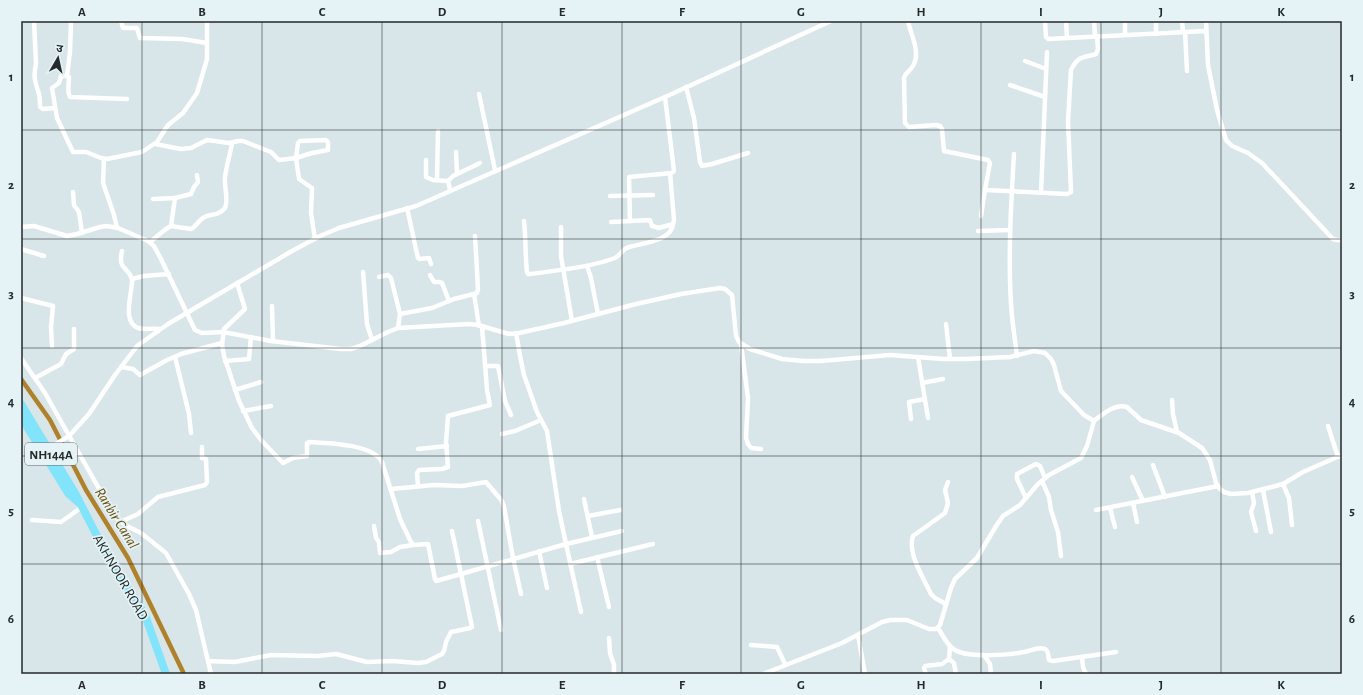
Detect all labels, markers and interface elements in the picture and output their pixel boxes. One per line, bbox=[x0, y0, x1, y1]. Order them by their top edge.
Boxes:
text: A bbox=[78, 6, 86, 19]
text: B bbox=[198, 6, 206, 19]
text: C bbox=[319, 6, 326, 19]
text: D bbox=[438, 6, 447, 19]
text: E bbox=[559, 6, 566, 19]
text: F bbox=[679, 6, 686, 19]
text: G bbox=[797, 6, 805, 19]
text: H bbox=[916, 6, 926, 19]
text: I bbox=[1039, 6, 1043, 19]
text: J bbox=[1159, 6, 1163, 19]
text: K bbox=[1277, 6, 1285, 19]
north arrow bbox=[38, 38, 78, 78]
text: उ bbox=[55, 43, 64, 55]
text: 1 bbox=[9, 71, 13, 84]
text: 1 bbox=[1350, 71, 1354, 84]
text: 2 bbox=[8, 179, 14, 192]
text: 2 bbox=[1349, 179, 1355, 192]
text: 3 bbox=[8, 288, 14, 301]
text: 3 bbox=[1349, 288, 1355, 301]
text: 4 bbox=[8, 396, 15, 409]
text: 4 bbox=[1349, 396, 1356, 409]
road number: NH144A bbox=[25, 443, 77, 465]
water label: Ranbir Canal bbox=[92, 485, 141, 552]
text: 5 bbox=[8, 505, 14, 518]
text: 5 bbox=[1349, 505, 1355, 518]
street label: AKHNOOR ROAD bbox=[90, 532, 150, 623]
text: 6 bbox=[8, 613, 14, 626]
text: 6 bbox=[1349, 613, 1355, 626]
text: A bbox=[78, 679, 86, 692]
text: B bbox=[198, 679, 206, 692]
text: C bbox=[319, 679, 326, 692]
text: D bbox=[438, 679, 447, 692]
text: E bbox=[559, 679, 566, 692]
text: F bbox=[679, 679, 686, 692]
text: G bbox=[797, 679, 805, 692]
text: H bbox=[916, 679, 926, 692]
text: I bbox=[1039, 679, 1043, 692]
text: J bbox=[1159, 679, 1163, 692]
text: K bbox=[1277, 679, 1285, 692]

